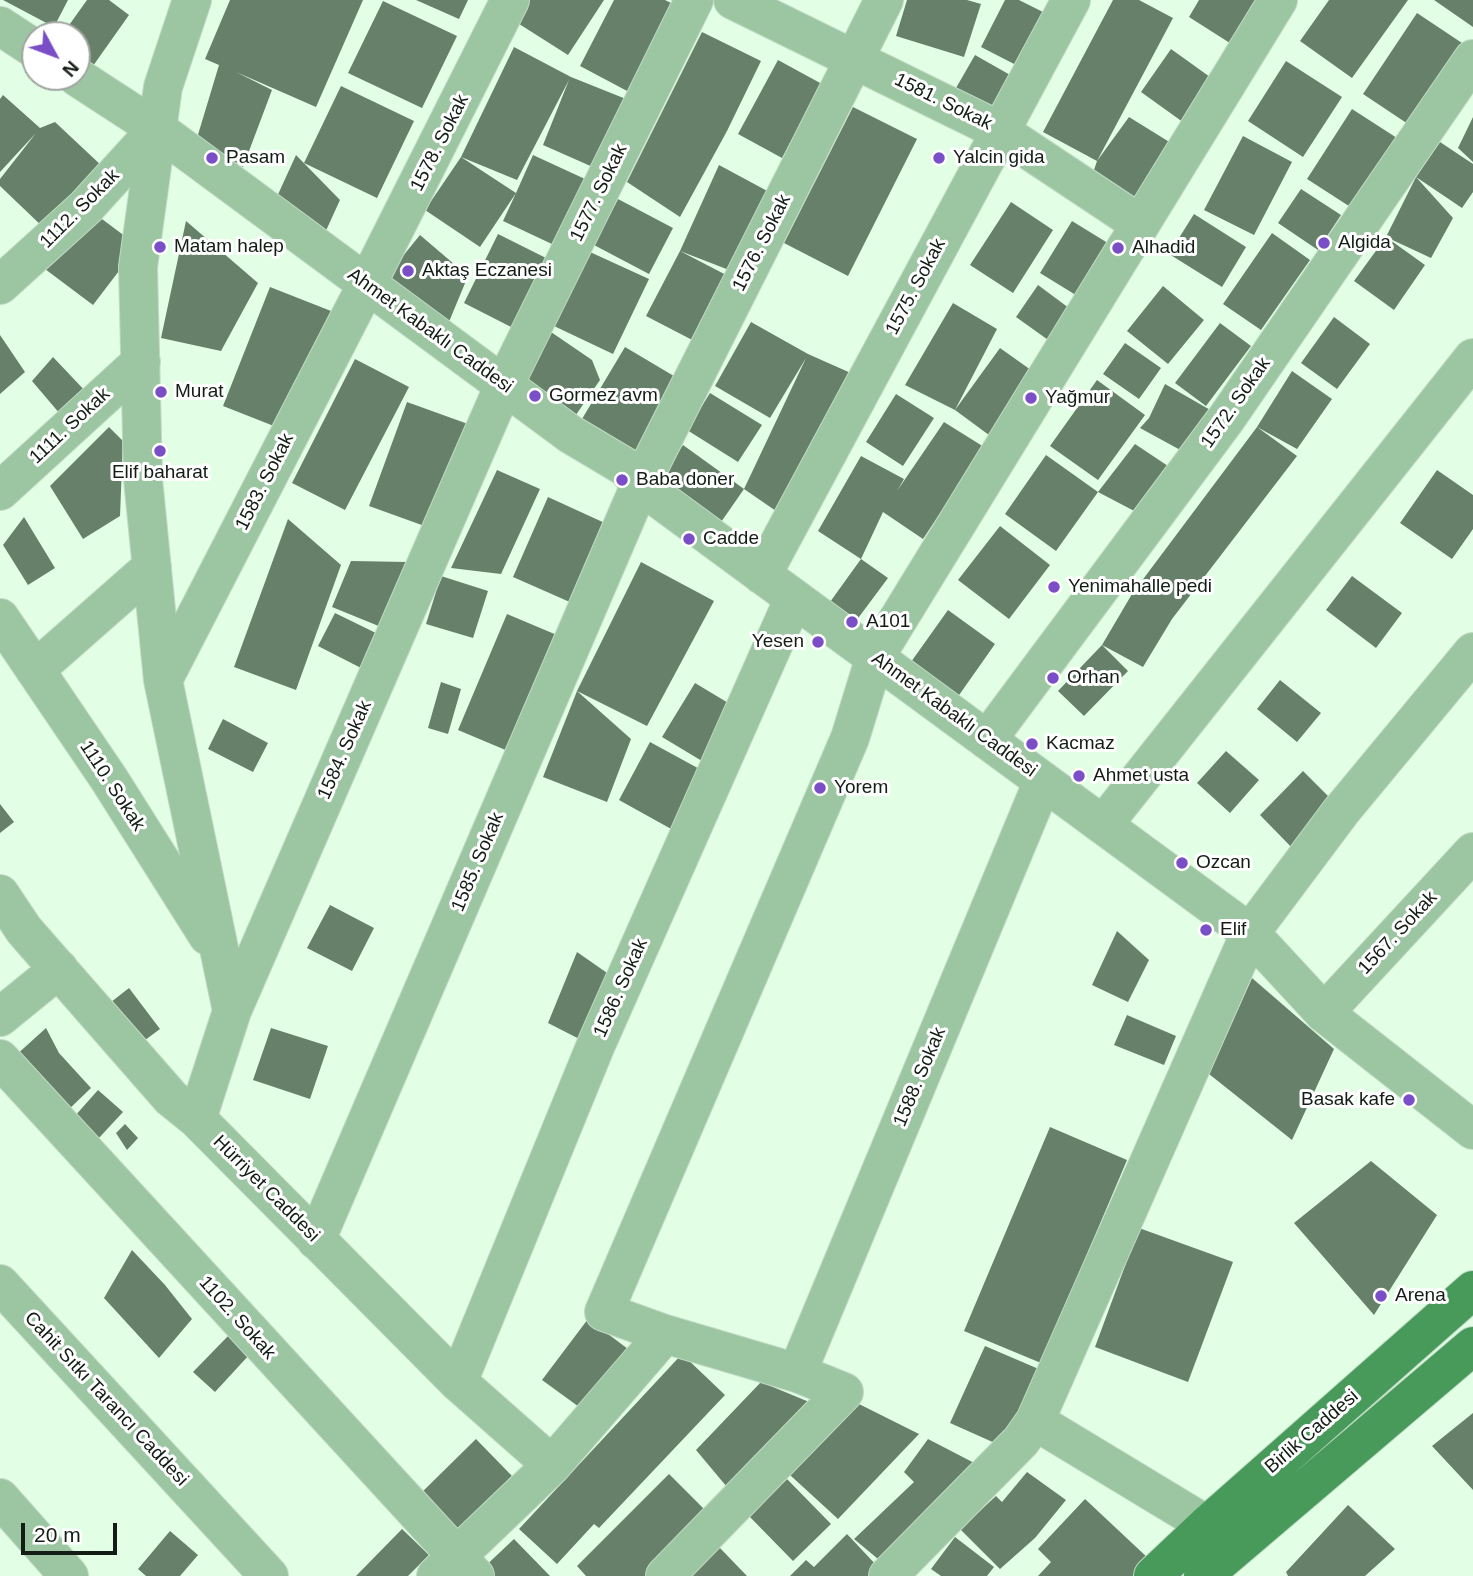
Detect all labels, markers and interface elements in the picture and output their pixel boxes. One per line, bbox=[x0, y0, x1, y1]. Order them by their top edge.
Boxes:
north arrow bbox=[21, 21, 91, 91]
text: N bbox=[58, 57, 83, 81]
street label: 1581. Sokak bbox=[891, 69, 995, 135]
street label: 1578. Sokak bbox=[406, 91, 474, 195]
street label: 1577. Sokak bbox=[566, 141, 632, 245]
place label: Pasam bbox=[226, 147, 285, 169]
place label: Yalcin gida bbox=[953, 147, 1045, 169]
marker: Pasam bbox=[204, 150, 220, 166]
marker: Yalcin gida bbox=[931, 150, 947, 166]
street label: 1112. Sokak bbox=[36, 165, 124, 253]
street label: 1576. Sokak bbox=[728, 191, 796, 295]
place label: Algida bbox=[1338, 232, 1391, 254]
street label: 1575. Sokak bbox=[881, 235, 951, 339]
marker: Algida bbox=[1316, 235, 1332, 251]
place label: Matam halep bbox=[174, 236, 284, 258]
place label: Alhadid bbox=[1132, 237, 1195, 259]
marker: Matam halep bbox=[152, 239, 168, 255]
marker: Alhadid bbox=[1110, 240, 1126, 256]
place label: Aktaş Eczanesi bbox=[422, 260, 552, 282]
street label: Ahmet Kabaklı Caddesi bbox=[343, 263, 517, 399]
marker: Aktaş Eczanesi bbox=[400, 263, 416, 279]
street label: 1572. Sokak bbox=[1196, 353, 1276, 453]
place label: Murat bbox=[175, 381, 224, 403]
street label: 1111. Sokak bbox=[25, 383, 115, 469]
marker: Murat bbox=[153, 384, 169, 400]
place label: Gormez avm bbox=[549, 385, 658, 407]
place label: Yağmur bbox=[1045, 387, 1110, 409]
marker: Gormez avm bbox=[527, 388, 543, 404]
marker: Yağmur bbox=[1023, 390, 1039, 406]
street label: 1583. Sokak bbox=[231, 430, 299, 534]
marker: Elif baharat bbox=[152, 443, 168, 459]
place label: Elif baharat bbox=[112, 462, 208, 484]
place label: Baba doner bbox=[636, 469, 734, 491]
marker: Baba doner bbox=[614, 472, 630, 488]
place label: Cadde bbox=[703, 528, 759, 550]
marker: Cadde bbox=[681, 531, 697, 547]
place label: Yenimahalle pedi bbox=[1068, 576, 1212, 598]
marker: Yenimahalle pedi bbox=[1046, 579, 1062, 595]
place label: A101 bbox=[866, 611, 910, 633]
marker: A101 bbox=[844, 614, 860, 630]
place label: Yesen bbox=[752, 631, 804, 653]
marker: Yesen bbox=[810, 634, 826, 650]
street label: Ahmet Kabaklı Caddesi bbox=[867, 647, 1041, 783]
place label: Orhan bbox=[1067, 667, 1120, 689]
marker: Orhan bbox=[1045, 670, 1061, 686]
street label: 1584. Sokak bbox=[313, 697, 377, 803]
place label: Kacmaz bbox=[1046, 733, 1115, 755]
marker: Kacmaz bbox=[1024, 736, 1040, 752]
street label: 1110. Sokak bbox=[74, 737, 150, 835]
place label: Ahmet usta bbox=[1093, 765, 1189, 787]
marker: Ahmet usta bbox=[1071, 768, 1087, 784]
place label: Yorem bbox=[834, 777, 888, 799]
marker: Yorem bbox=[812, 780, 828, 796]
street label: 1585. Sokak bbox=[447, 809, 509, 915]
place label: Ozcan bbox=[1196, 852, 1251, 874]
marker: Ozcan bbox=[1174, 855, 1190, 871]
street label: 1567. Sokak bbox=[1354, 887, 1442, 979]
place label: Elif bbox=[1220, 919, 1246, 941]
marker: Elif bbox=[1198, 922, 1214, 938]
street label: 1586. Sokak bbox=[589, 935, 653, 1041]
street label: 1588. Sokak bbox=[889, 1024, 951, 1130]
place label: Basak kafe bbox=[1301, 1089, 1395, 1111]
marker: Basak kafe bbox=[1401, 1092, 1417, 1108]
street label: Hürriyet Caddesi bbox=[208, 1131, 324, 1247]
street label: 1102. Sokak bbox=[194, 1272, 280, 1364]
place label: Arena bbox=[1395, 1285, 1446, 1307]
marker: Arena bbox=[1373, 1288, 1389, 1304]
street label: Cahit Sıtkı Tarancı Caddesi bbox=[19, 1307, 193, 1491]
street label: Birlik Caddesi bbox=[1261, 1385, 1363, 1479]
scale bar bbox=[24, 1510, 121, 1554]
text: 20 m bbox=[34, 1523, 81, 1546]

